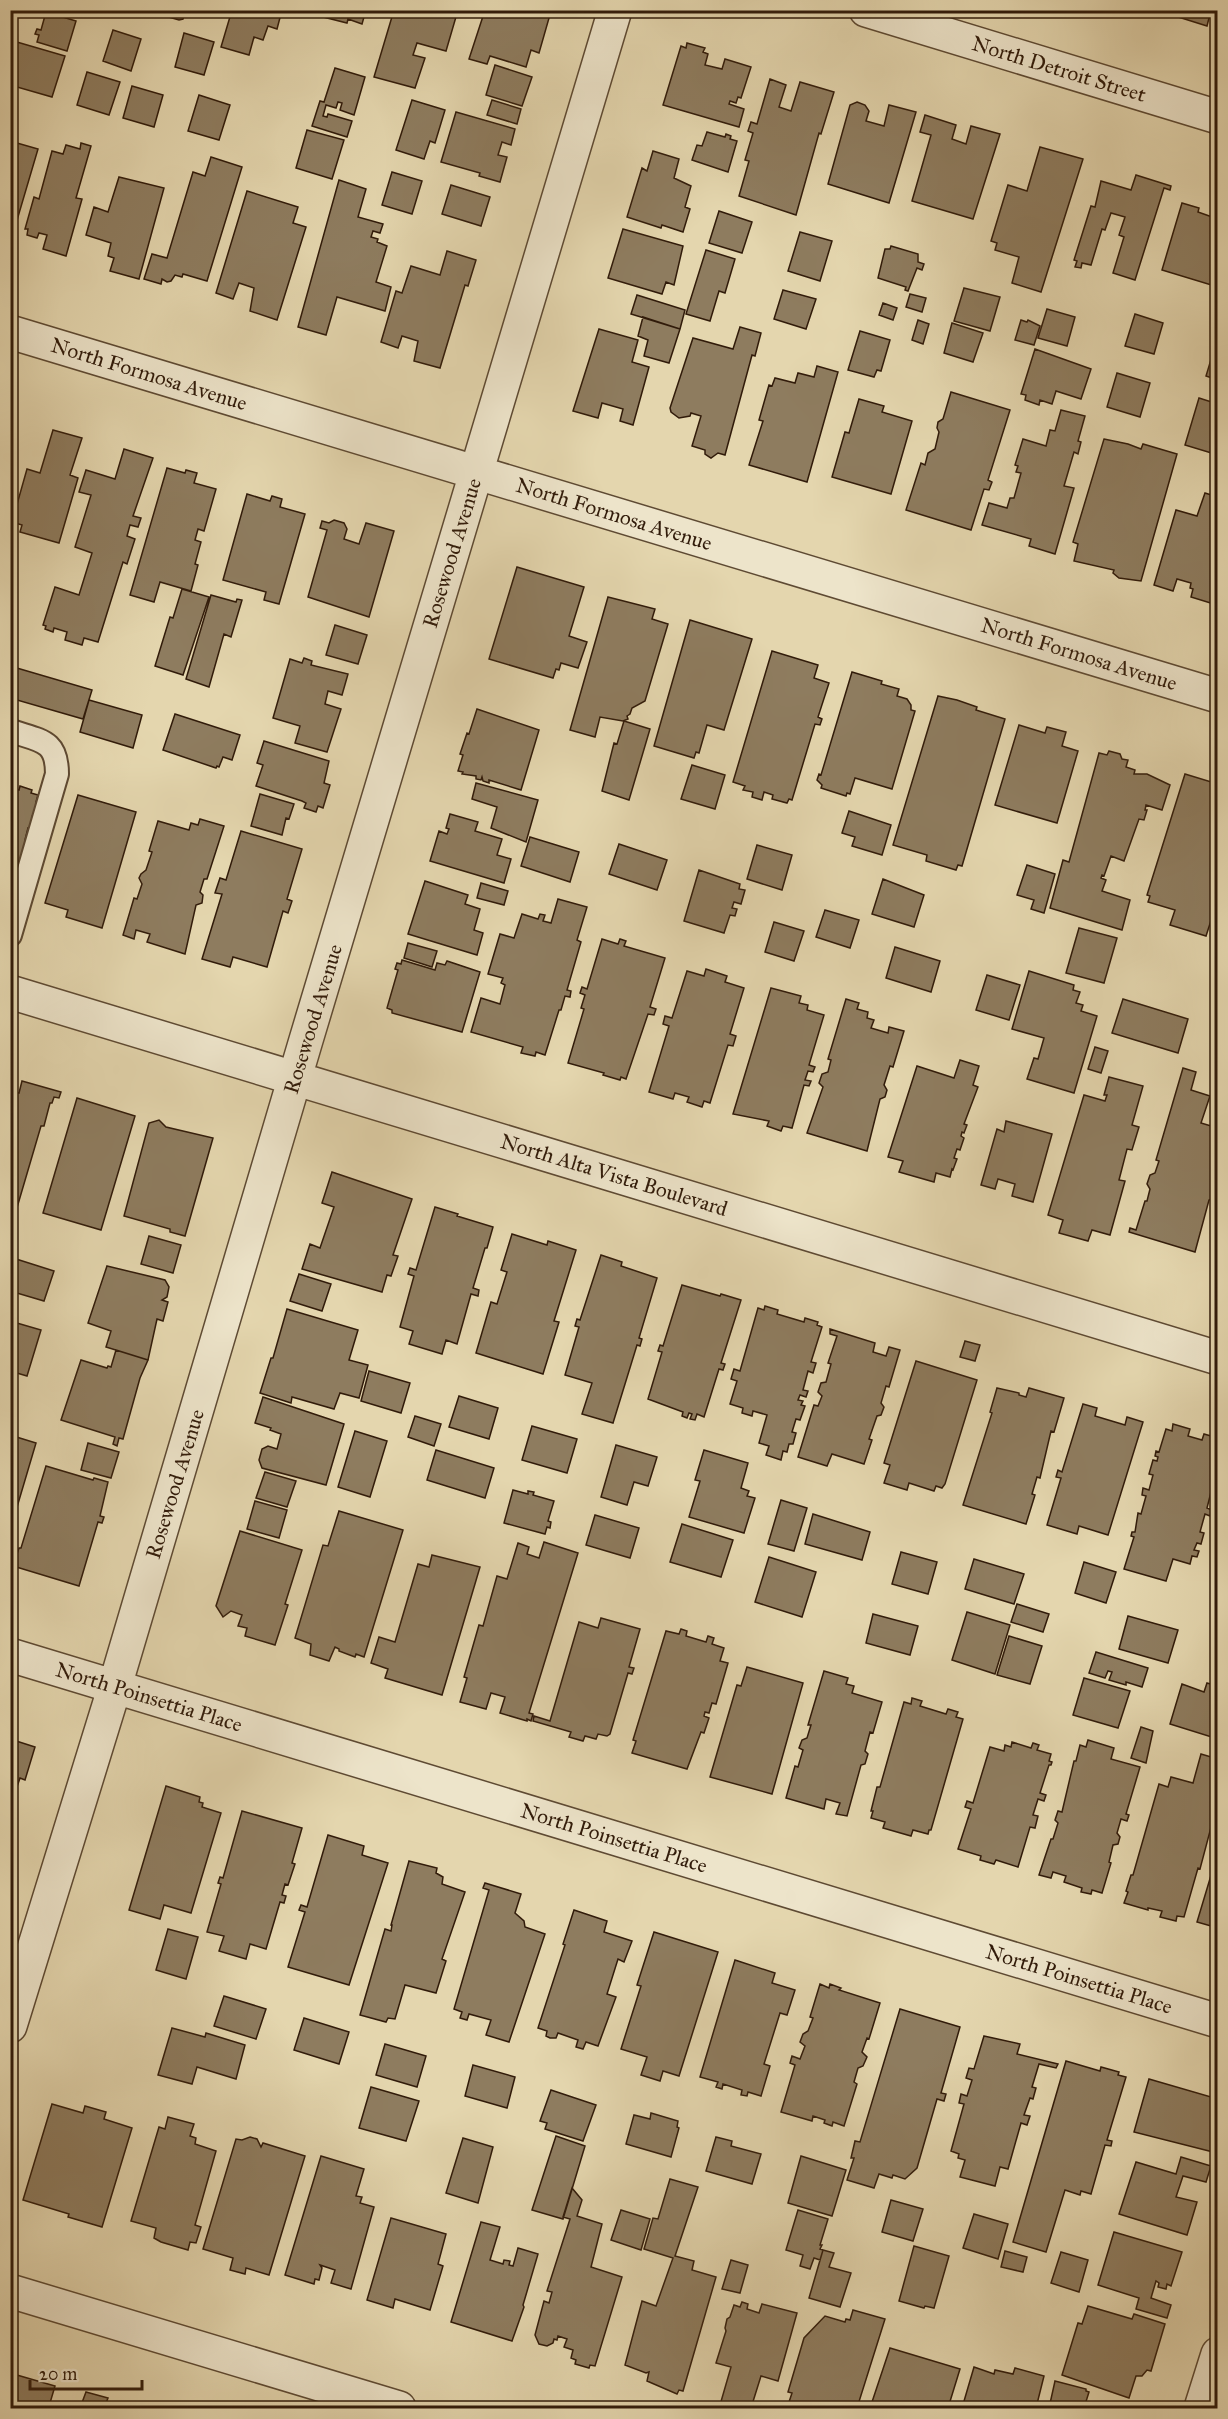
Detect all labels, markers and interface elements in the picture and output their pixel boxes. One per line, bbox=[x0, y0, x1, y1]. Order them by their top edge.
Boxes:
street label: North Detroit Street bbox=[969, 30, 1150, 108]
street label: North Formosa Avenue bbox=[48, 332, 251, 416]
street label: North Formosa Avenue bbox=[513, 472, 716, 556]
street label: Rosewood Avenue bbox=[417, 475, 487, 631]
street label: North Formosa Avenue bbox=[978, 612, 1181, 696]
street label: Rosewood Avenue bbox=[278, 941, 348, 1097]
street label: North Alta Vista Boulevard bbox=[497, 1128, 731, 1222]
street label: Rosewood Avenue bbox=[140, 1406, 210, 1562]
street label: North Poinsettia Place bbox=[53, 1656, 246, 1738]
street label: North Poinsettia Place bbox=[518, 1797, 711, 1879]
street label: North Poinsettia Place bbox=[983, 1938, 1176, 2020]
scale bar bbox=[30, 2353, 142, 2391]
text: 20 m bbox=[39, 2363, 77, 2385]

